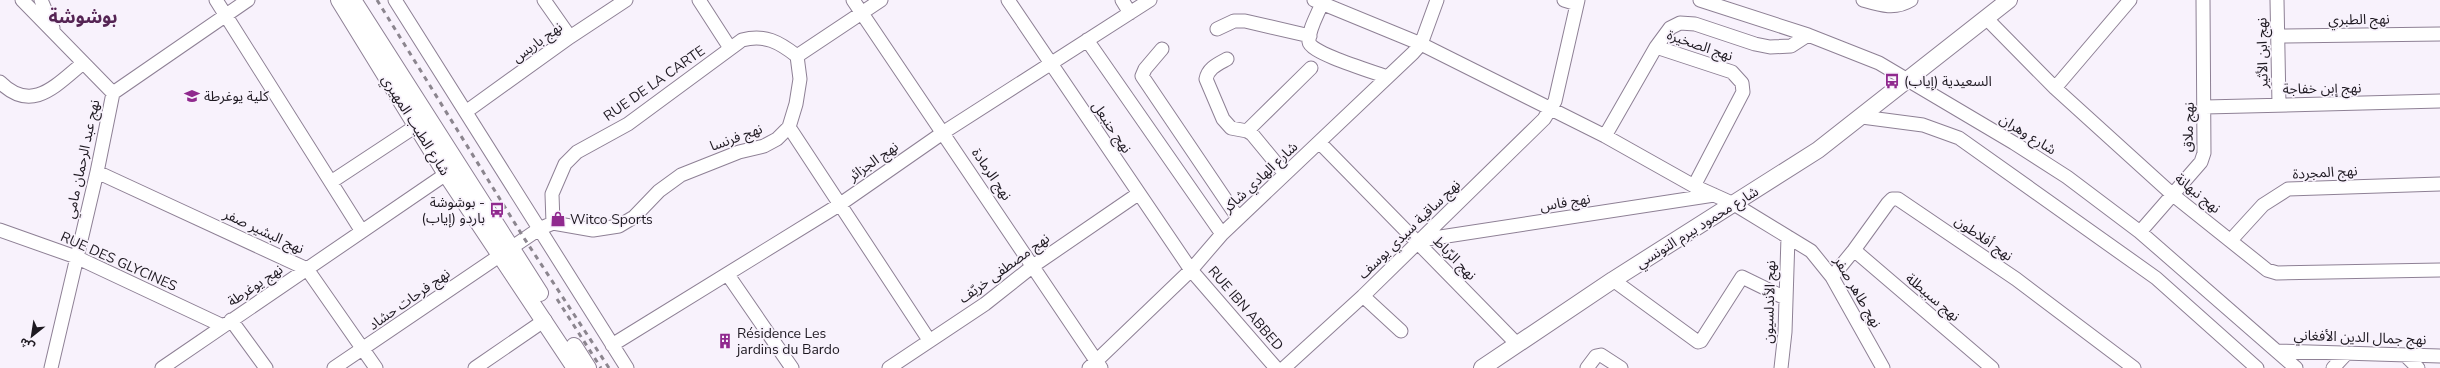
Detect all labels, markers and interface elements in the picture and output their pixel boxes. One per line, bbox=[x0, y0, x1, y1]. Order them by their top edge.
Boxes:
district label: بوشوشة bbox=[49, 5, 117, 29]
street label: نهج الطبري bbox=[2328, 9, 2390, 31]
street label: نهج ابن الأثير bbox=[2252, 17, 2274, 90]
street label: نهج باريس bbox=[508, 18, 567, 68]
street label: نهج الصخيرة bbox=[1664, 25, 1736, 67]
street label: RUE DE LA CARTE bbox=[600, 41, 709, 126]
street label: شارع الطيب المهيري bbox=[376, 71, 454, 180]
bus stop icon: السعيدية (إياب) bbox=[1883, 72, 1901, 90]
place label: السعيدية (إياب) bbox=[1904, 72, 1992, 91]
street label: نهج إبن خفاجة bbox=[2282, 78, 2362, 100]
school or university icon: كلية يوغرطة bbox=[183, 87, 201, 105]
place label: كلية يوغرطة bbox=[204, 87, 269, 106]
street label: نهج عبد الرحمان مامي bbox=[61, 98, 106, 221]
street label: نهج حنبعل bbox=[1086, 98, 1136, 158]
street label: نهج ملاق bbox=[2178, 101, 2200, 152]
street label: شارع وهران bbox=[1995, 110, 2060, 160]
street label: نهج فرنسا bbox=[707, 119, 766, 157]
street label: نهج الجزائر bbox=[844, 137, 903, 187]
street label: شارع الهادي شاكر bbox=[1218, 138, 1303, 219]
street label: نهج الرمادة bbox=[966, 144, 1016, 205]
street label: نهج المجردة bbox=[2292, 161, 2358, 185]
street label: نهج نبهانة bbox=[2170, 169, 2225, 219]
street label: نهج ساقية سيدي يوسف bbox=[1354, 175, 1466, 284]
street label: شارع محمود بيرم التونسي bbox=[1632, 182, 1763, 274]
street label: نهج فاس bbox=[1538, 189, 1592, 217]
place label: بوشوشة - باردو (إياب) bbox=[422, 193, 485, 228]
bus stop icon: بوشوشة - باردو (إياب) bbox=[488, 201, 506, 219]
street label: نهج البشير صفر bbox=[219, 204, 307, 259]
shop icon: Witco Sports bbox=[549, 210, 567, 228]
place label: Witco Sports bbox=[570, 210, 653, 229]
street label: نهج أفلاطون bbox=[1950, 211, 2017, 266]
street label: RUE DES GLYCINES bbox=[57, 227, 180, 296]
street label: نهج مصطفى خريّف bbox=[955, 229, 1054, 309]
street label: نهج الرّباط bbox=[1428, 232, 1481, 285]
street label: نهج طاهر صفر bbox=[1828, 252, 1886, 332]
street label: نهج يوغرطة bbox=[224, 260, 287, 312]
street label: نهج الأندلسيون bbox=[1759, 260, 1781, 344]
street label: RUE IBN ABBED bbox=[1204, 262, 1288, 355]
street label: نهج فرحات حشاد bbox=[365, 264, 455, 335]
street label: نهج سبيطلة bbox=[1901, 269, 1964, 327]
north arrow bbox=[12, 316, 52, 356]
place label: Résidence Les jardins du Bardo bbox=[736, 324, 840, 359]
street label: نهج جمال الدين الأفغاني bbox=[2293, 326, 2427, 351]
building icon: Résidence Les jardins du Bardo bbox=[716, 332, 734, 350]
text: ش bbox=[17, 334, 38, 354]

